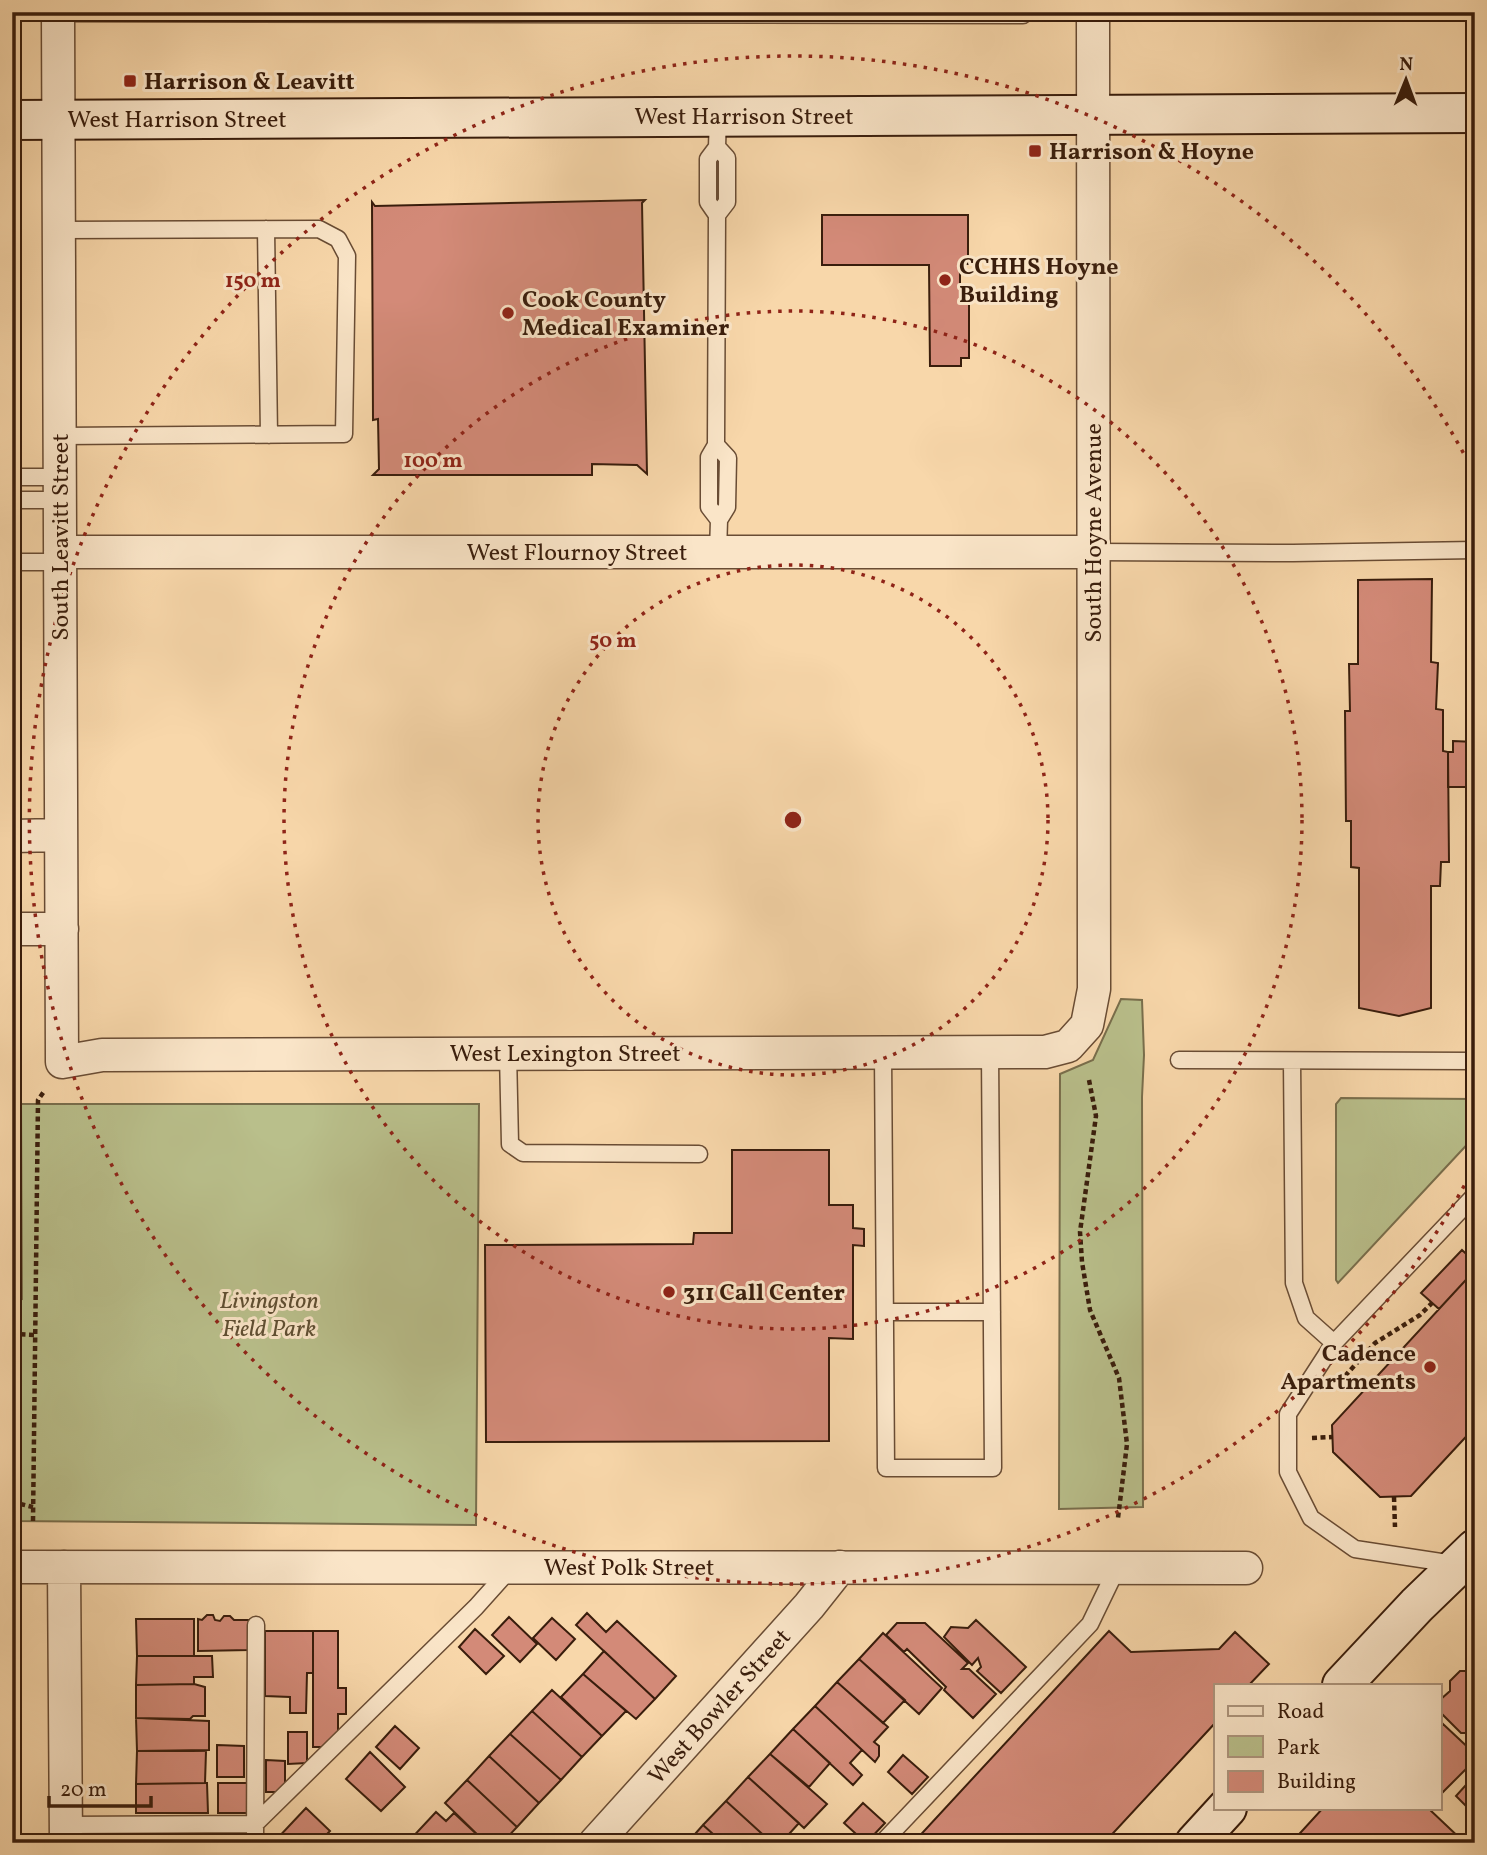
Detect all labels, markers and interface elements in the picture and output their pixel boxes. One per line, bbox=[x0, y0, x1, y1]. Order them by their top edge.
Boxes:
north arrow bbox=[1372, 46, 1442, 116]
text: N bbox=[1399, 52, 1414, 78]
place label: Harrison & Leavitt bbox=[144, 66, 355, 100]
marker: Harrison & Leavitt bbox=[122, 73, 138, 89]
street label: West Harrison Street bbox=[634, 101, 854, 135]
street label: West Harrison Street bbox=[67, 104, 287, 138]
place label: Harrison & Hoyne bbox=[1049, 136, 1254, 170]
marker: Harrison & Hoyne bbox=[1027, 143, 1043, 159]
place label: CCHHS Hoyne Building bbox=[959, 251, 1118, 313]
text: 150 m bbox=[225, 267, 281, 296]
marker: CCHHS Hoyne Building bbox=[937, 272, 953, 288]
place label: Cook County Medical Examiner bbox=[522, 284, 729, 346]
marker: Cook County Medical Examiner bbox=[500, 305, 516, 321]
street label: South Hoyne Avenue bbox=[1078, 423, 1112, 643]
street label: South Leavitt Street bbox=[45, 433, 79, 641]
text: 100 m bbox=[403, 447, 463, 476]
street label: West Flournoy Street bbox=[467, 537, 687, 571]
text: 50 m bbox=[589, 627, 637, 656]
centre of rings bbox=[781, 808, 805, 832]
street label: West Lexington Street bbox=[449, 1038, 681, 1072]
place label: 311 Call Center bbox=[683, 1277, 845, 1311]
marker: 311 Call Center bbox=[661, 1284, 677, 1300]
park label: Livingston Field Park bbox=[219, 1285, 319, 1347]
place label: Cadence Apartments bbox=[1280, 1338, 1416, 1400]
marker: Cadence Apartments bbox=[1422, 1359, 1438, 1375]
street label: West Polk Street bbox=[544, 1552, 714, 1586]
street label: West Bowler Street bbox=[641, 1622, 800, 1793]
legend bbox=[1214, 1684, 1442, 1810]
text: Road bbox=[1277, 1698, 1324, 1727]
text: Park bbox=[1277, 1734, 1320, 1763]
scale bar bbox=[49, 1764, 150, 1808]
text: Building bbox=[1277, 1768, 1356, 1797]
text: 20 m bbox=[60, 1776, 106, 1805]

